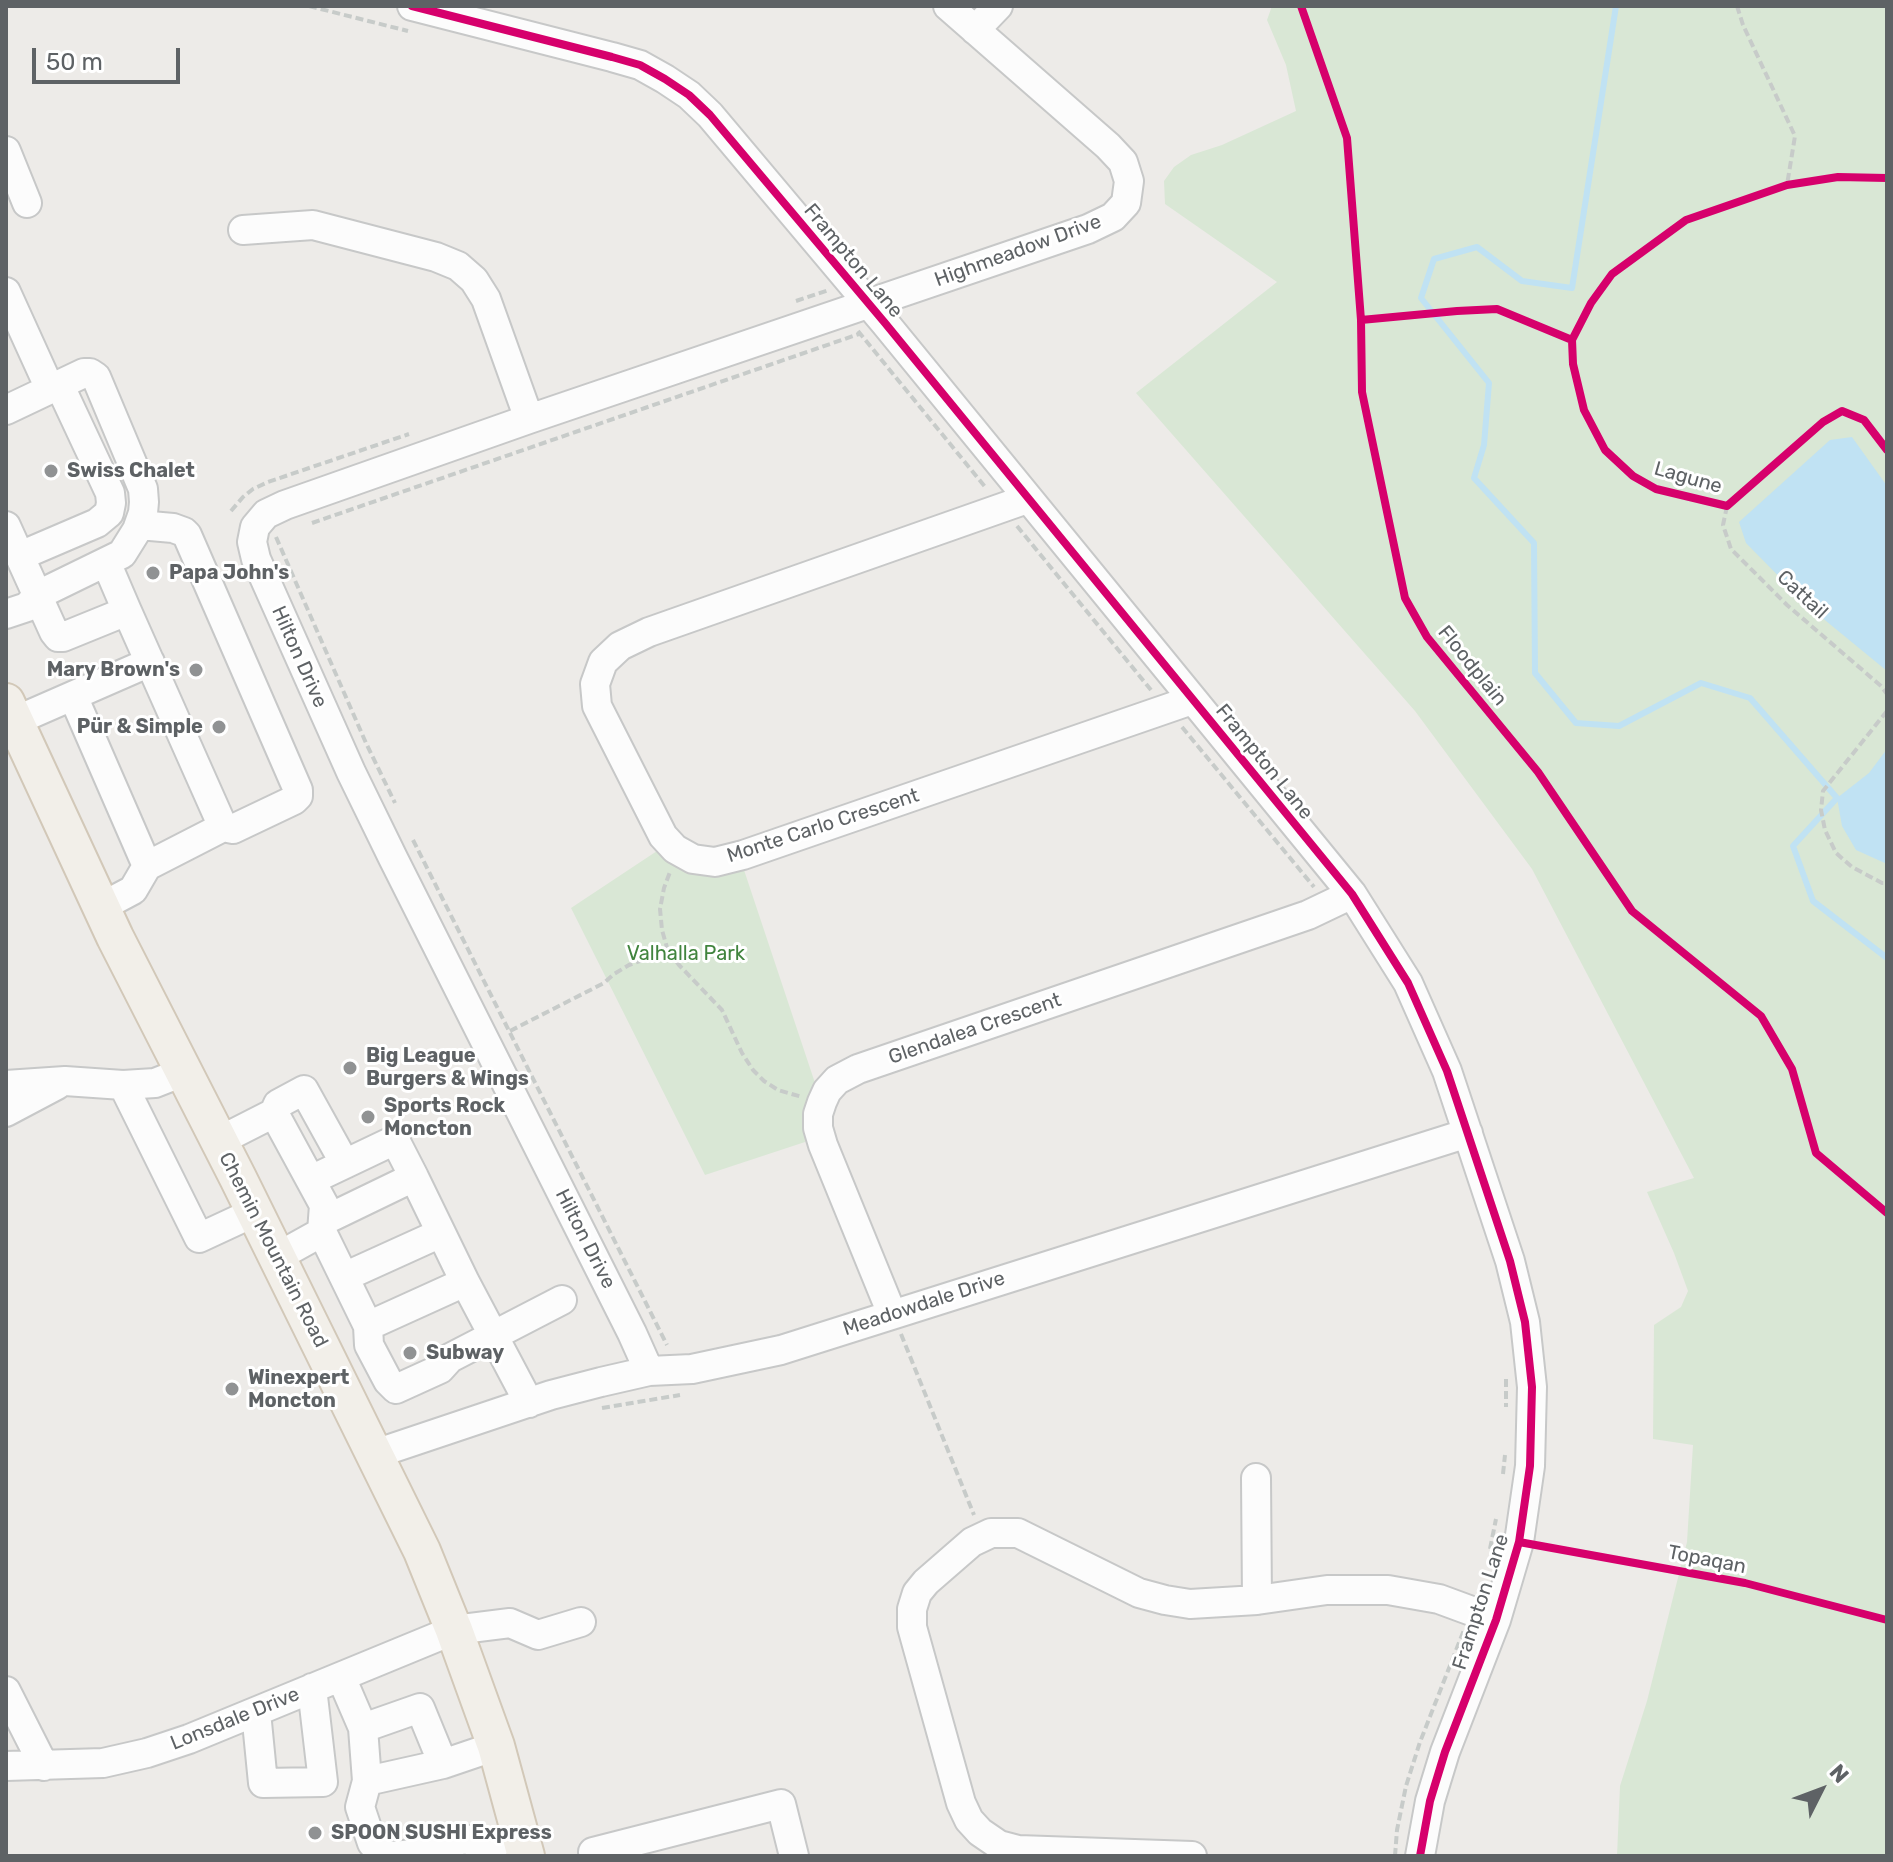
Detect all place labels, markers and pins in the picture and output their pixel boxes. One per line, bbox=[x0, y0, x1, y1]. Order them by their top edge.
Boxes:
place label: Swiss Chalet bbox=[67, 459, 195, 483]
marker: Swiss Chalet bbox=[42, 462, 60, 480]
place label: Papa John's bbox=[169, 561, 289, 585]
marker: Papa John's bbox=[144, 564, 162, 582]
place label: Mary Brown's bbox=[47, 658, 180, 682]
marker: Mary Brown's bbox=[187, 661, 205, 679]
place label: Pür & Simple bbox=[77, 715, 203, 739]
marker: Pür & Simple bbox=[210, 718, 228, 736]
place label: Big League Burgers & Wings bbox=[366, 1044, 529, 1091]
marker: Big League Burgers & Wings bbox=[341, 1059, 359, 1077]
place label: Sports Rock Moncton bbox=[384, 1094, 505, 1141]
marker: Sports Rock Moncton bbox=[359, 1108, 377, 1126]
place label: Subway bbox=[426, 1341, 504, 1365]
marker: Subway bbox=[401, 1344, 419, 1362]
place label: Winexpert Moncton bbox=[248, 1366, 349, 1413]
marker: Winexpert Moncton bbox=[223, 1380, 241, 1398]
place label: SPOON SUSHI Express bbox=[331, 1821, 552, 1845]
marker: SPOON SUSHI Express bbox=[306, 1824, 324, 1842]

